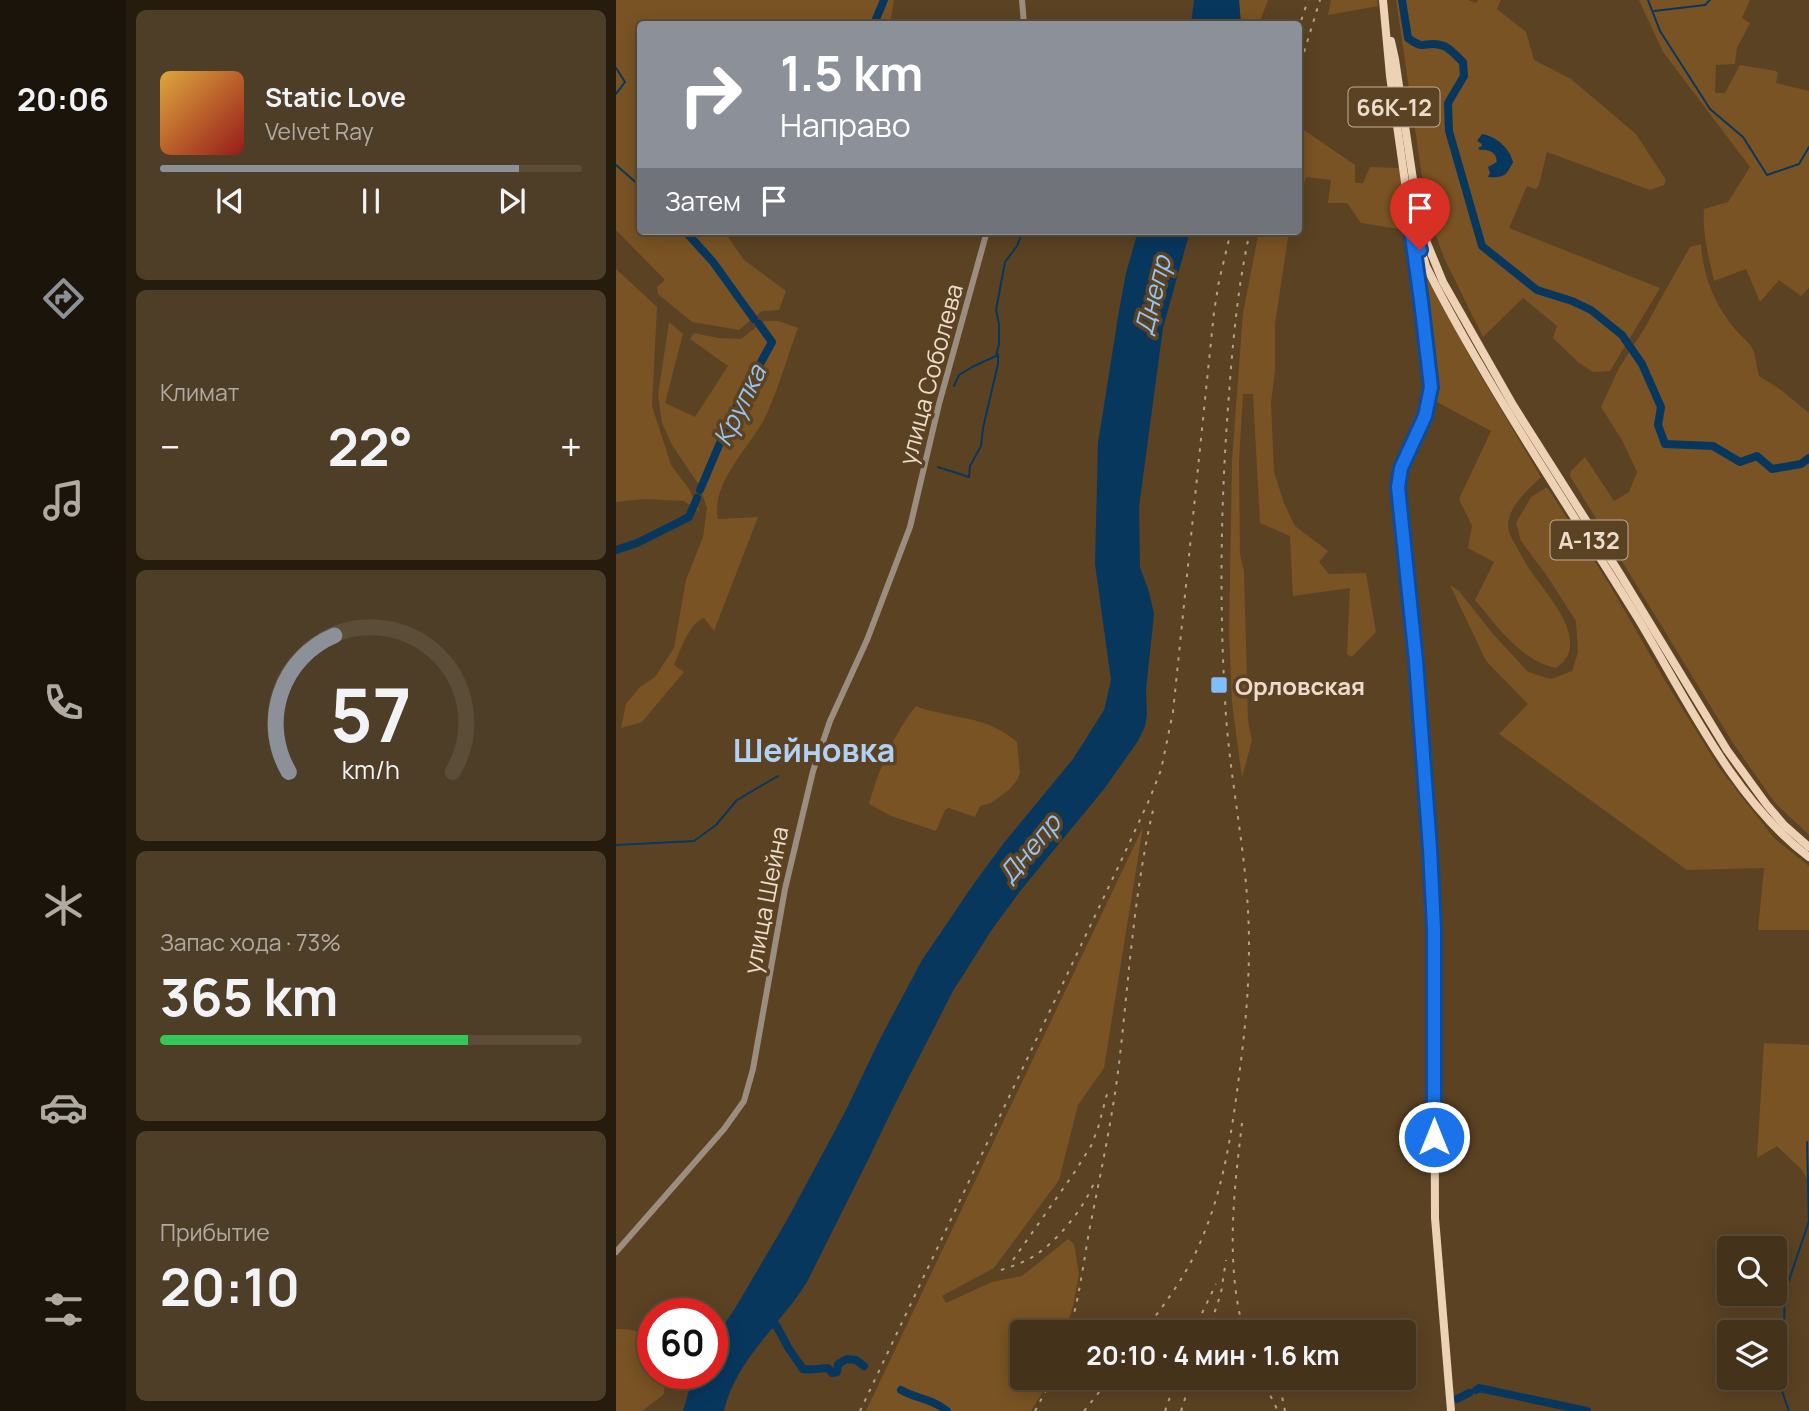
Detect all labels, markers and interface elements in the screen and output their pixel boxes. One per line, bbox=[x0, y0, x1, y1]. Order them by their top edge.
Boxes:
text: 1.5 km bbox=[780, 39, 923, 106]
icon: right bbox=[665, 49, 756, 140]
text: 20:06 bbox=[17, 77, 109, 121]
text: Static Love bbox=[265, 79, 406, 115]
road number: 66К-12 bbox=[1348, 88, 1440, 127]
text: Направо bbox=[780, 103, 911, 147]
text: Velvet Ray bbox=[265, 115, 374, 147]
pin bbox=[1390, 178, 1450, 250]
icon: previous bbox=[211, 182, 249, 220]
icon: pause bbox=[352, 182, 390, 220]
icon: next bbox=[493, 182, 531, 220]
icon: arrive bbox=[755, 182, 793, 220]
text: Затем bbox=[665, 183, 741, 219]
icon: arrive bbox=[1401, 189, 1439, 227]
water label: Днепр bbox=[1125, 250, 1180, 338]
icon: directions bbox=[39, 274, 88, 323]
street label: улица Соболева bbox=[890, 280, 970, 468]
water label: Крупка bbox=[704, 357, 775, 452]
text: Климат bbox=[160, 376, 239, 408]
text: 22° bbox=[328, 411, 413, 482]
text: − bbox=[160, 420, 181, 472]
text: + bbox=[560, 420, 582, 472]
icon: music bbox=[39, 476, 88, 525]
road number: А-132 bbox=[1550, 520, 1628, 560]
text: 57 bbox=[330, 664, 412, 764]
place label: Орловская bbox=[1235, 669, 1365, 702]
marker: Орловская bbox=[1209, 675, 1229, 695]
icon: phone bbox=[39, 678, 88, 727]
district label: Шейновка bbox=[733, 728, 895, 772]
text: km/h bbox=[342, 751, 400, 786]
water label: Днепр bbox=[990, 805, 1070, 890]
street label: улица Шейна bbox=[735, 823, 795, 977]
icon: climate bbox=[39, 881, 88, 930]
text: Запас хода · 73% bbox=[160, 926, 341, 958]
text: 365 km bbox=[160, 961, 338, 1032]
icon: car bbox=[39, 1083, 88, 1132]
position arrow bbox=[1397, 1100, 1471, 1174]
text: Прибытие bbox=[160, 1216, 270, 1248]
map controls bbox=[1717, 1236, 1787, 1390]
button: search bbox=[1717, 1236, 1787, 1306]
text: 20:10 bbox=[160, 1251, 300, 1322]
icon: filters bbox=[39, 1285, 88, 1334]
speed limit sign: 60 bbox=[637, 1298, 728, 1389]
button: layers bbox=[1717, 1320, 1787, 1390]
text: 20:10 · 4 мин · 1.6 km bbox=[1086, 1337, 1340, 1373]

